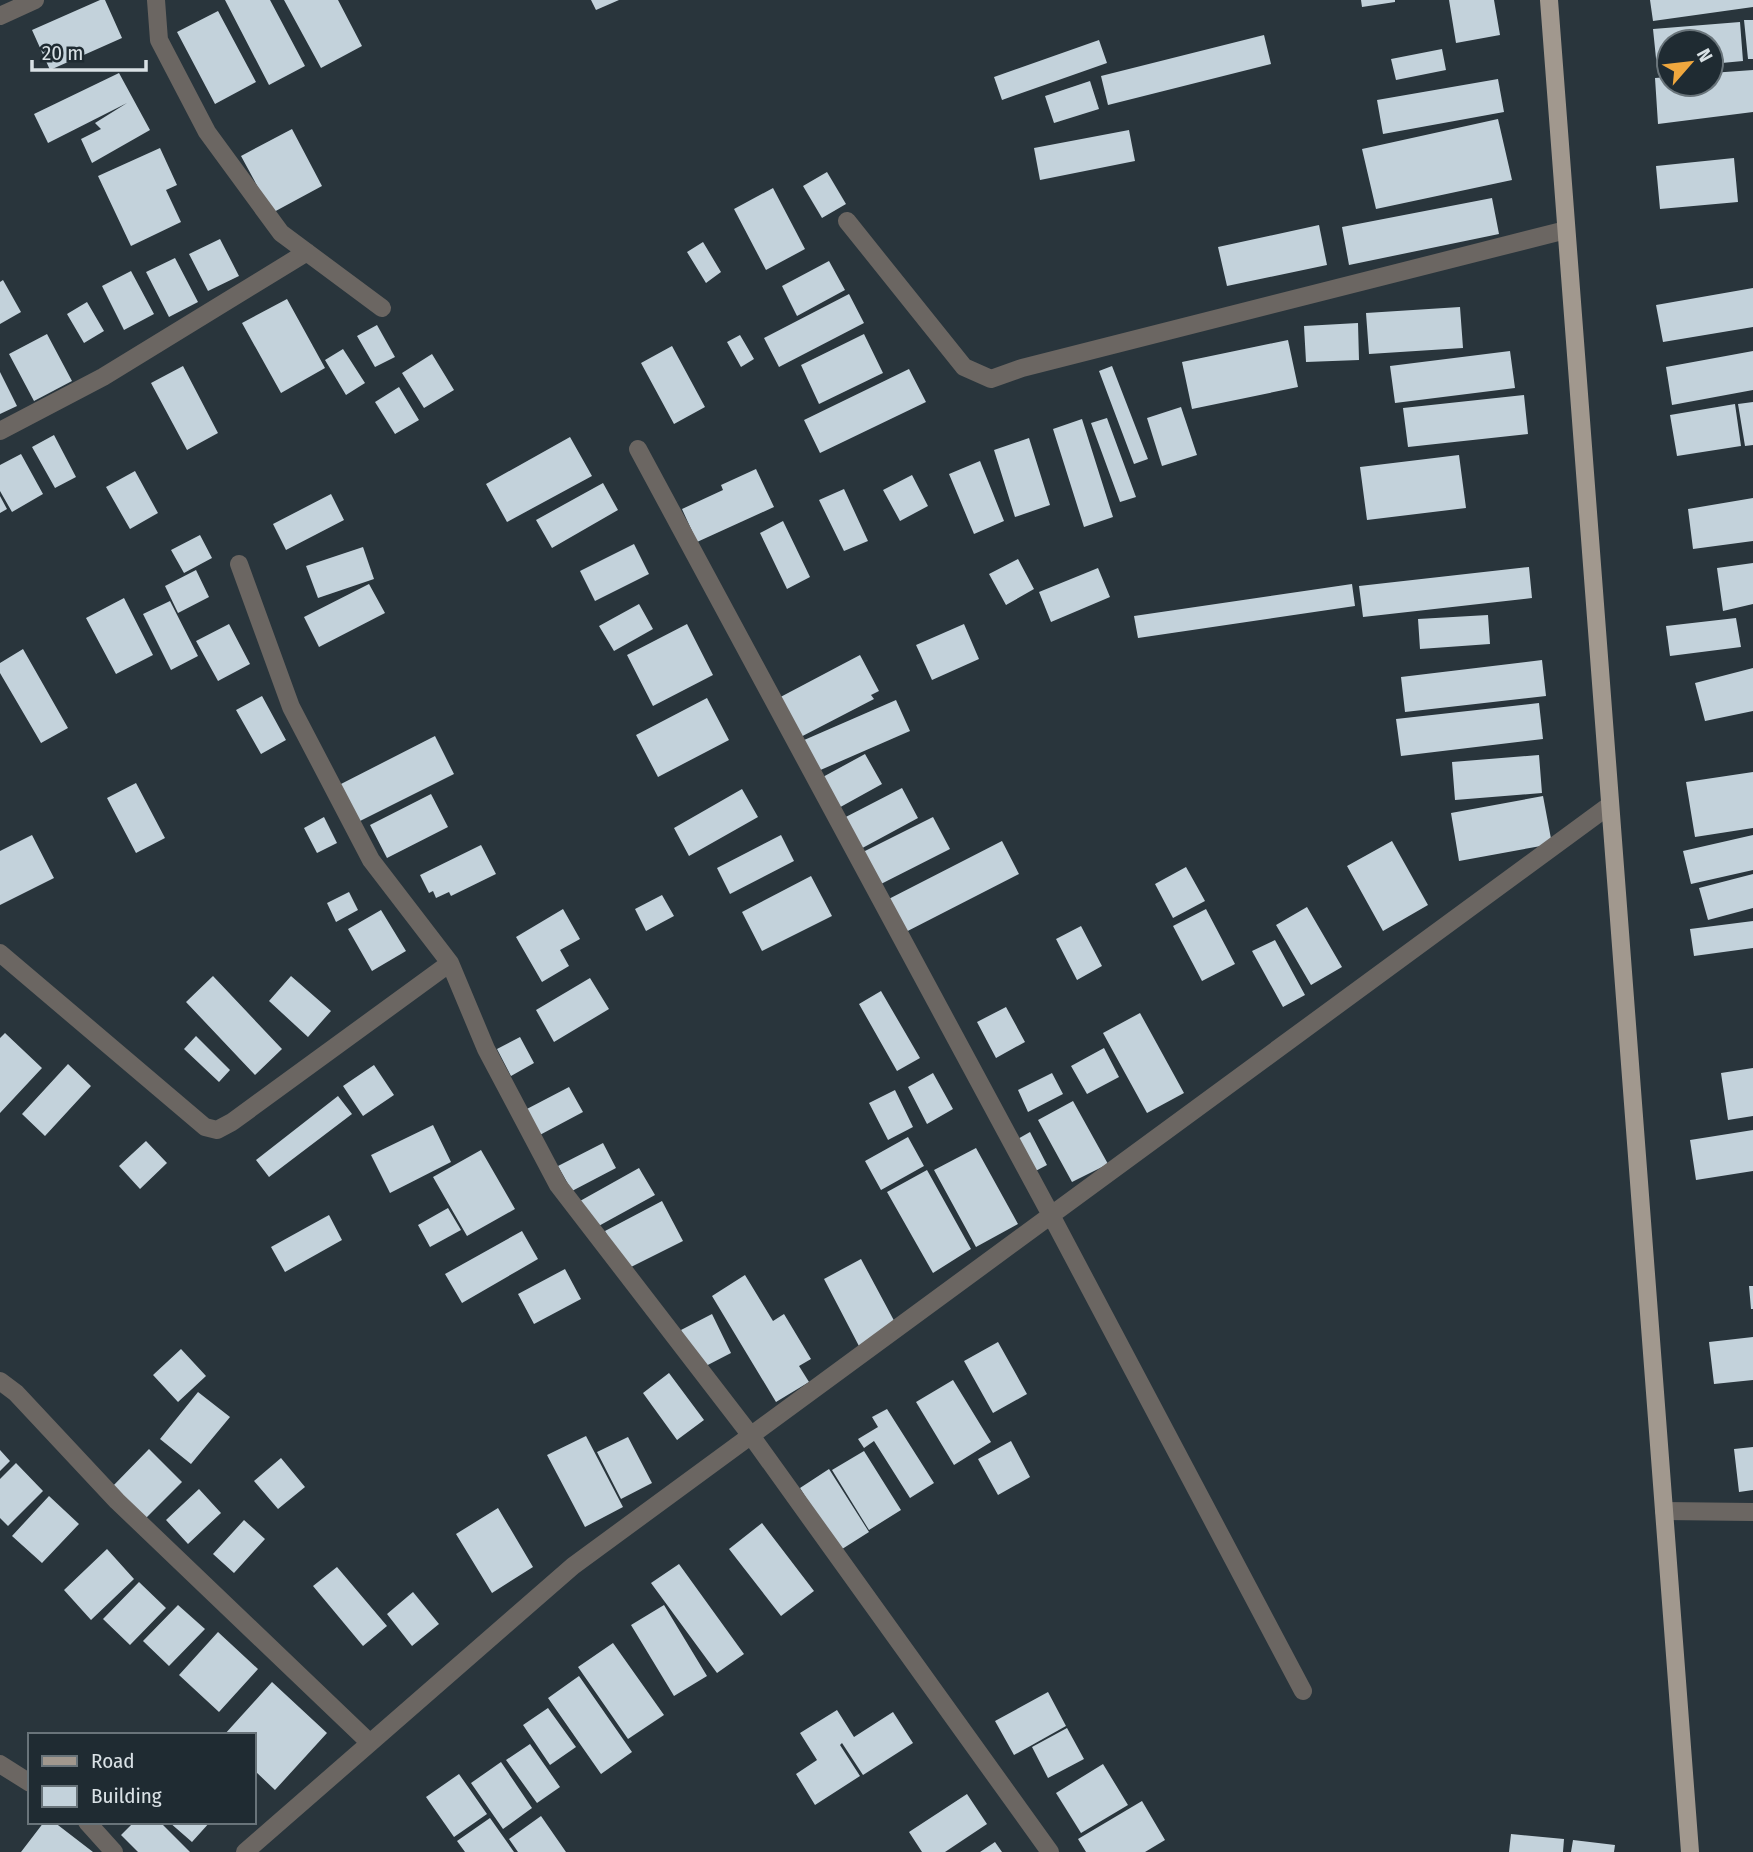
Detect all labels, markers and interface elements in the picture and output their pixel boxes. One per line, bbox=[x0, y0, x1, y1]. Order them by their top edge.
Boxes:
scale bar bbox=[32, 28, 145, 72]
north arrow bbox=[1655, 28, 1725, 98]
text: 20 m bbox=[42, 40, 83, 66]
text: N bbox=[1692, 45, 1717, 66]
legend bbox=[28, 1733, 256, 1824]
text: Road bbox=[91, 1748, 135, 1774]
text: Building bbox=[91, 1783, 162, 1809]

